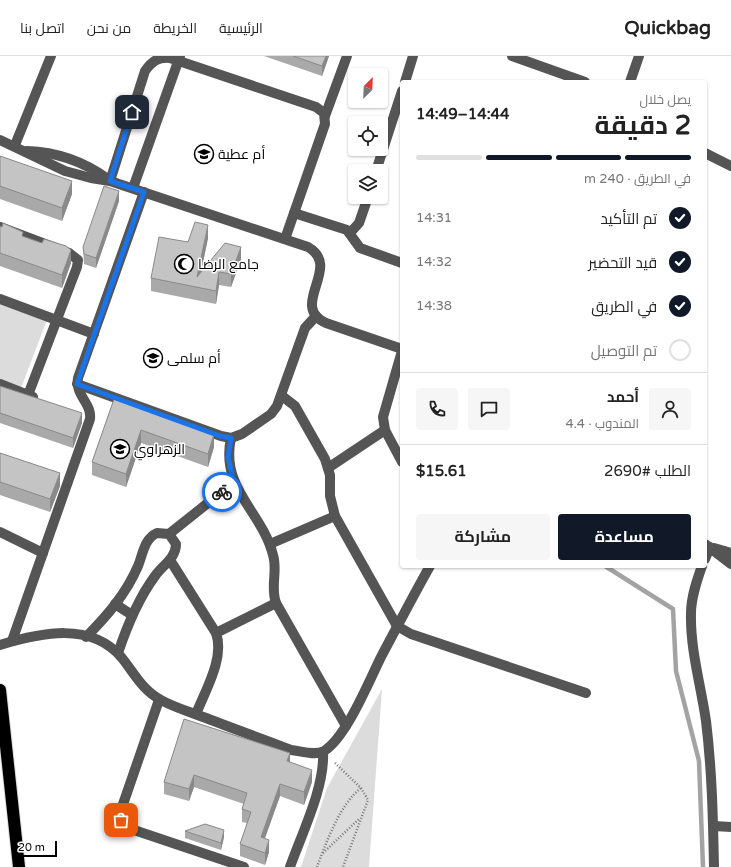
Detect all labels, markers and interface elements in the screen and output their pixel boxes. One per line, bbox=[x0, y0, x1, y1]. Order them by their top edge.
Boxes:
text: Quickbag bbox=[624, 17, 711, 39]
text: اتصل بنا bbox=[20, 20, 65, 37]
text: من نحن bbox=[87, 20, 131, 37]
text: الخريطة bbox=[153, 20, 197, 37]
text: الرئيسية bbox=[219, 20, 263, 37]
north arrow bbox=[348, 68, 388, 108]
map controls bbox=[348, 68, 388, 204]
text: يصل خلال bbox=[639, 92, 691, 108]
pin bbox=[115, 95, 149, 129]
icon: home bbox=[121, 101, 143, 123]
text: 14:44–14:49 bbox=[416, 105, 509, 123]
text: 2 دقيقة bbox=[594, 110, 691, 141]
button: locate bbox=[348, 116, 388, 156]
school or university icon: أم عطية bbox=[193, 143, 215, 165]
place label: أم عطية bbox=[218, 145, 265, 164]
button: layers bbox=[348, 164, 388, 204]
text: في الطريق · 240 m bbox=[584, 171, 691, 187]
icon: check bbox=[669, 207, 691, 229]
text: 14:31 bbox=[416, 210, 452, 226]
text: تم التأكيد bbox=[600, 210, 657, 228]
icon: check bbox=[669, 251, 691, 273]
mosque icon: جامع الرضا bbox=[173, 253, 195, 275]
text: 14:32 bbox=[416, 254, 452, 270]
text: قيد التحضير bbox=[588, 254, 657, 272]
place label: جامع الرضا bbox=[198, 256, 259, 273]
icon: check bbox=[669, 295, 691, 317]
text: 14:38 bbox=[416, 298, 452, 314]
text: في الطريق bbox=[591, 298, 657, 316]
text: تم التوصيل bbox=[591, 342, 657, 360]
school or university icon: أم سلمى bbox=[142, 347, 164, 369]
place label: أم سلمى bbox=[167, 349, 221, 368]
button: phone bbox=[416, 388, 458, 430]
button: chat bbox=[468, 388, 510, 430]
text: أحمد bbox=[607, 388, 639, 406]
button: person bbox=[649, 388, 691, 430]
text: المندوب · 4.4 bbox=[565, 416, 639, 432]
school or university icon: الزهراوي bbox=[109, 438, 131, 460]
place label: الزهراوي bbox=[134, 441, 185, 461]
text: $15.61 bbox=[416, 462, 467, 480]
text: الطلب #2690 bbox=[604, 462, 691, 480]
courier bbox=[202, 472, 242, 512]
icon: bike bbox=[211, 481, 233, 503]
button: مشاركة bbox=[416, 514, 550, 560]
button: مساعدة bbox=[558, 514, 691, 560]
pin bbox=[104, 803, 138, 837]
icon: bag bbox=[110, 809, 132, 831]
scale bar bbox=[12, 839, 57, 858]
text: 20 m bbox=[18, 841, 45, 854]

